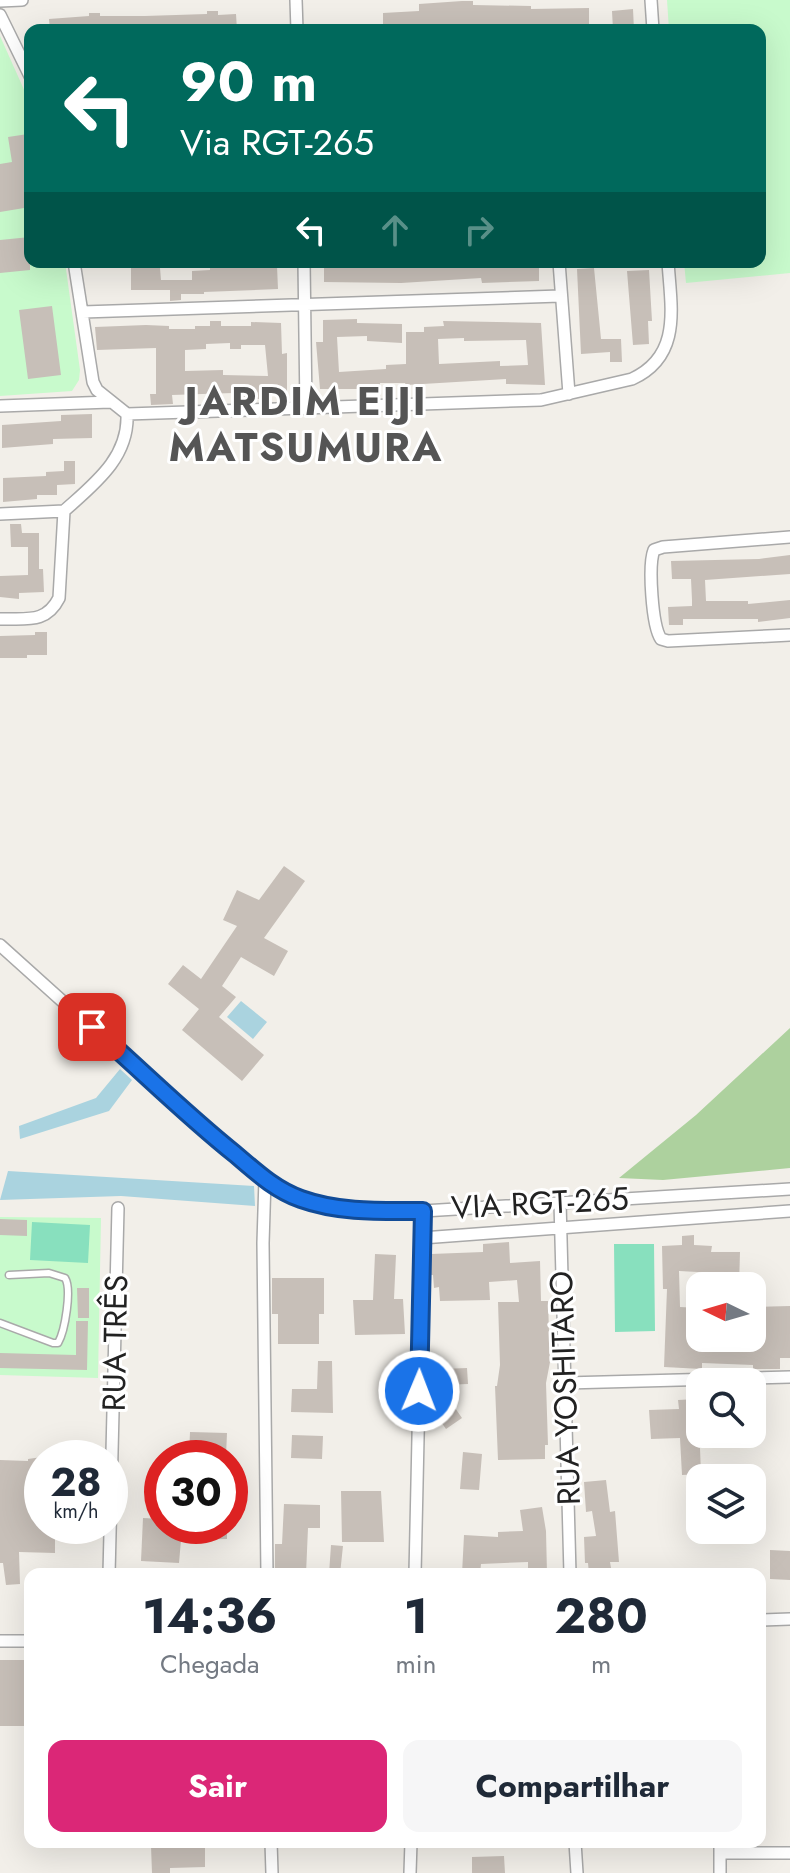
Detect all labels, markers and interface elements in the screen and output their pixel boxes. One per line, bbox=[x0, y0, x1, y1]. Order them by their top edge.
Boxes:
text: 90 m bbox=[180, 41, 317, 122]
icon: left bbox=[48, 56, 152, 160]
text: Via RGT-265 bbox=[180, 116, 374, 168]
icon: left bbox=[289, 208, 333, 252]
icon: ahead bbox=[373, 208, 417, 252]
icon: right bbox=[457, 208, 501, 252]
district label: JARDIM EIJI MATSUMURA bbox=[169, 372, 443, 476]
pin bbox=[58, 993, 126, 1061]
icon: arrive bbox=[70, 1005, 114, 1049]
street label: VIA RGT-265 bbox=[450, 1175, 630, 1231]
street label: RUA YOSHITARO bbox=[538, 1270, 592, 1506]
north arrow bbox=[686, 1272, 766, 1352]
map controls bbox=[686, 1272, 766, 1544]
street label: RUA TRÊS bbox=[91, 1274, 139, 1412]
position arrow bbox=[377, 1349, 461, 1433]
button: search bbox=[686, 1368, 766, 1448]
speed limit sign: 30 bbox=[144, 1440, 248, 1544]
text: 28 bbox=[50, 1453, 102, 1511]
button: layers bbox=[686, 1464, 766, 1544]
text: km/h bbox=[53, 1497, 99, 1526]
text: 14:36 bbox=[142, 1582, 277, 1651]
text: 1 bbox=[404, 1582, 428, 1651]
text: 280 bbox=[554, 1582, 648, 1651]
text: Chegada bbox=[160, 1645, 260, 1683]
text: min bbox=[396, 1645, 436, 1683]
text: m bbox=[591, 1645, 611, 1683]
button: Sair bbox=[48, 1740, 387, 1832]
button: Compartilhar bbox=[403, 1740, 742, 1832]

